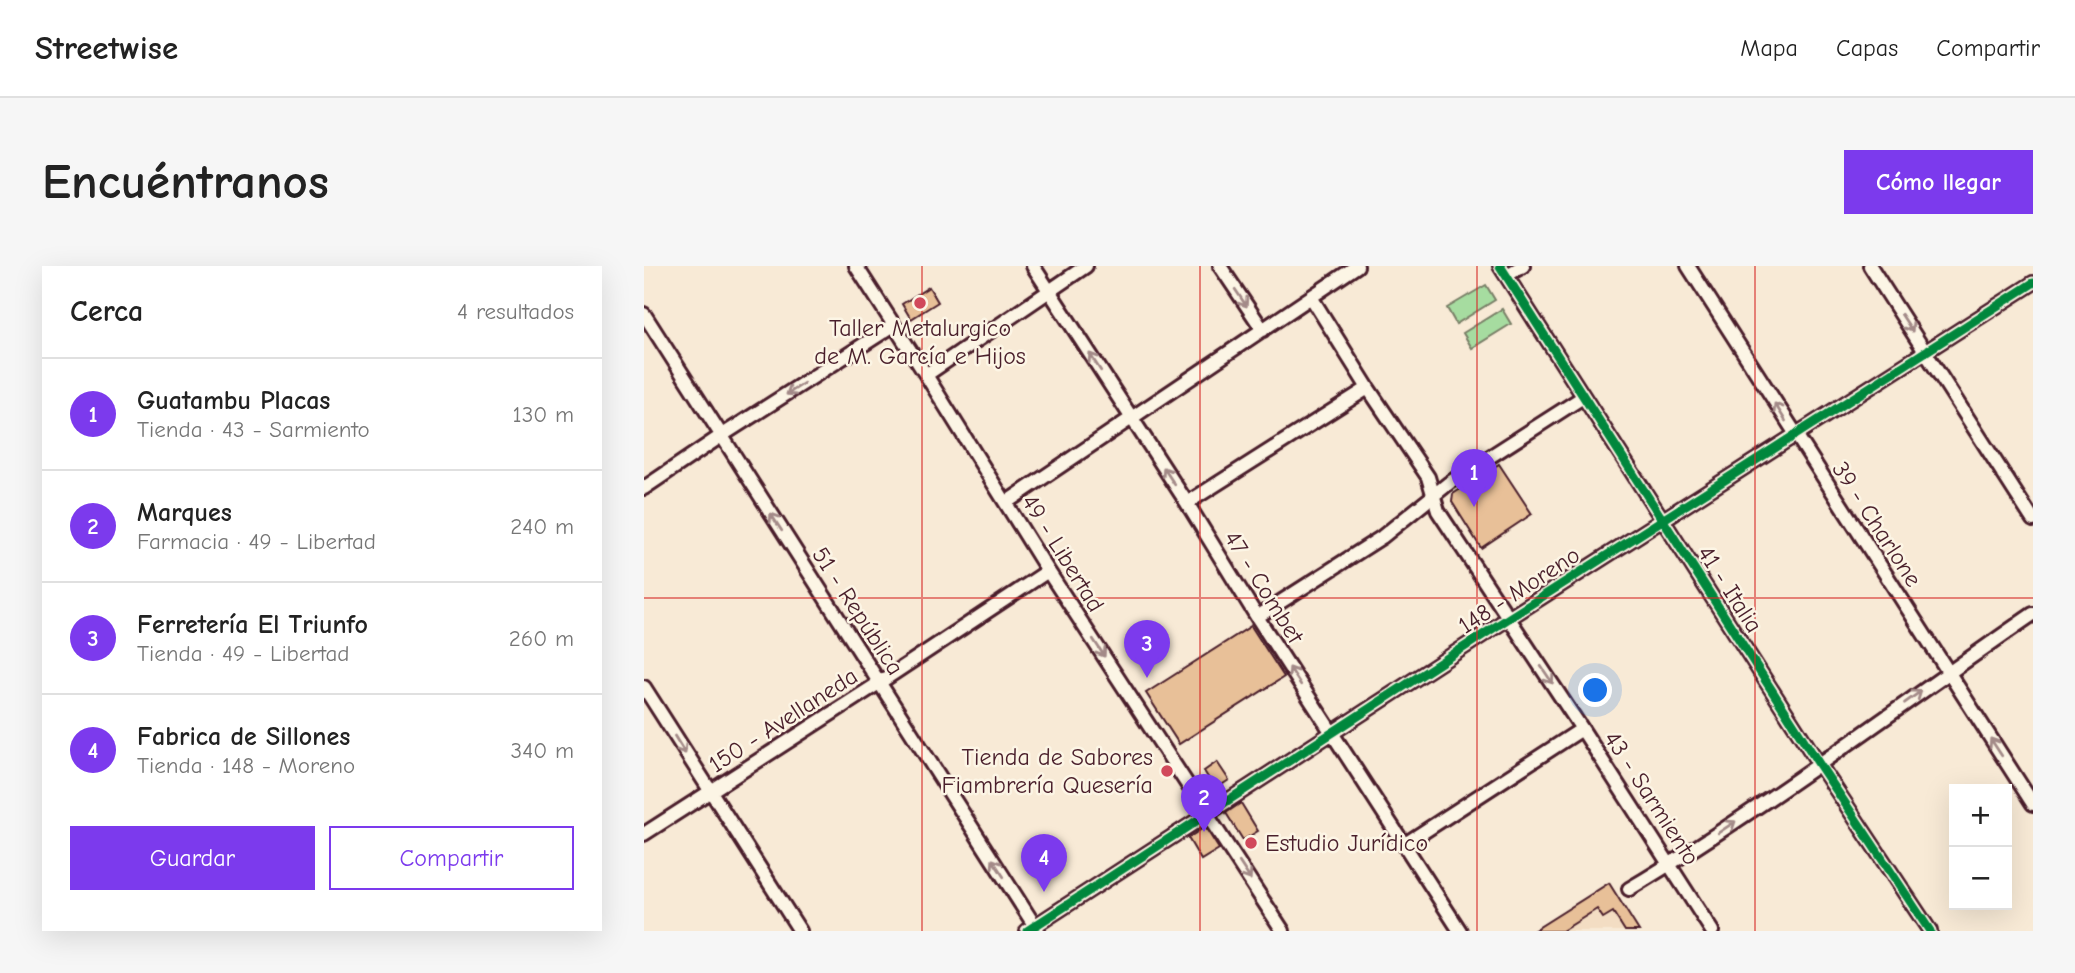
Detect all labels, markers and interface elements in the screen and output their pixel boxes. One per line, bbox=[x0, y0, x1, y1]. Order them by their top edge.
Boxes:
text: Streetwise bbox=[35, 29, 178, 67]
text: Mapa bbox=[1740, 34, 1798, 62]
text: Capas bbox=[1836, 34, 1898, 62]
text: Compartir bbox=[1936, 34, 2040, 62]
button: Cómo llegar bbox=[1844, 150, 2033, 214]
text: Encuéntranos bbox=[42, 154, 329, 210]
one-way arrow bbox=[1234, 288, 1248, 307]
text: Cerca bbox=[70, 294, 143, 329]
marker: Taller Metalurgico de M. García e Hijos bbox=[912, 295, 928, 311]
text: 4 resultados bbox=[457, 298, 574, 325]
one-way arrow bbox=[1900, 313, 1914, 333]
place label: Taller Metalurgico de M. García e Hijos bbox=[814, 314, 1026, 370]
one-way arrow bbox=[1087, 352, 1101, 372]
one-way arrow bbox=[786, 382, 806, 396]
text: Guatambu Placas bbox=[137, 386, 330, 416]
text: 1 bbox=[88, 401, 98, 428]
text: 130 m bbox=[513, 401, 574, 428]
one-way arrow bbox=[1773, 402, 1787, 422]
text: Tienda · 43 - Sarmiento bbox=[137, 416, 370, 443]
pin: 1 bbox=[1451, 449, 1497, 507]
street label: 39 - Charlone bbox=[1826, 456, 1928, 592]
one-way arrow bbox=[1162, 467, 1177, 486]
street label: 49 - Libertad bbox=[1016, 489, 1110, 617]
text: Marques bbox=[137, 498, 232, 528]
text: 2 bbox=[87, 513, 99, 540]
text: 240 m bbox=[510, 513, 574, 540]
one-way arrow bbox=[769, 513, 783, 533]
street label: 47 - Combet bbox=[1218, 525, 1310, 650]
text: Farmacia · 49 - Libertad bbox=[137, 528, 376, 555]
street label: 148 - Moreno bbox=[1453, 540, 1585, 640]
street label: 41 - Italia bbox=[1692, 540, 1768, 638]
street label: 51 - República bbox=[806, 542, 910, 680]
text: Ferretería El Triunfo bbox=[137, 610, 368, 640]
pin: 3 bbox=[1124, 620, 1170, 678]
text: 3 bbox=[87, 625, 99, 652]
text: 260 m bbox=[509, 625, 574, 652]
one-way arrow bbox=[1092, 638, 1106, 657]
text: Tienda · 49 - Libertad bbox=[137, 640, 350, 667]
street label: 150 - Avellaneda bbox=[703, 662, 863, 778]
one-way arrow bbox=[1540, 665, 1554, 684]
one-way arrow bbox=[1288, 667, 1303, 686]
your location bbox=[1578, 673, 1612, 707]
one-way arrow bbox=[1903, 690, 1922, 704]
text: Fabrica de Sillones bbox=[137, 722, 350, 752]
street label: 43 - Sarmiento bbox=[1598, 726, 1706, 870]
one-way arrow bbox=[674, 734, 688, 754]
text: 4 bbox=[88, 737, 98, 764]
text: 340 m bbox=[511, 737, 574, 764]
one-way arrow bbox=[1988, 738, 2003, 757]
place label: Tienda de Sabores Fiambrería Quesería bbox=[942, 743, 1153, 799]
text: Tienda · 148 - Moreno bbox=[137, 752, 355, 779]
marker: Tienda de Sabores Fiambrería Quesería bbox=[1159, 763, 1175, 779]
pin: 2 bbox=[1181, 774, 1227, 832]
map controls bbox=[1949, 784, 2012, 910]
button: + bbox=[1949, 784, 2012, 847]
one-way arrow bbox=[1716, 819, 1736, 833]
button: Guardar bbox=[70, 826, 315, 890]
button: Compartir bbox=[329, 826, 574, 890]
place label: Estudio Jurídico bbox=[1265, 829, 1428, 857]
pin: 4 bbox=[1021, 834, 1067, 892]
marker: Estudio Jurídico bbox=[1243, 835, 1259, 851]
button: − bbox=[1949, 847, 2012, 910]
one-way arrow bbox=[991, 859, 1005, 879]
one-way arrow bbox=[1238, 861, 1252, 881]

